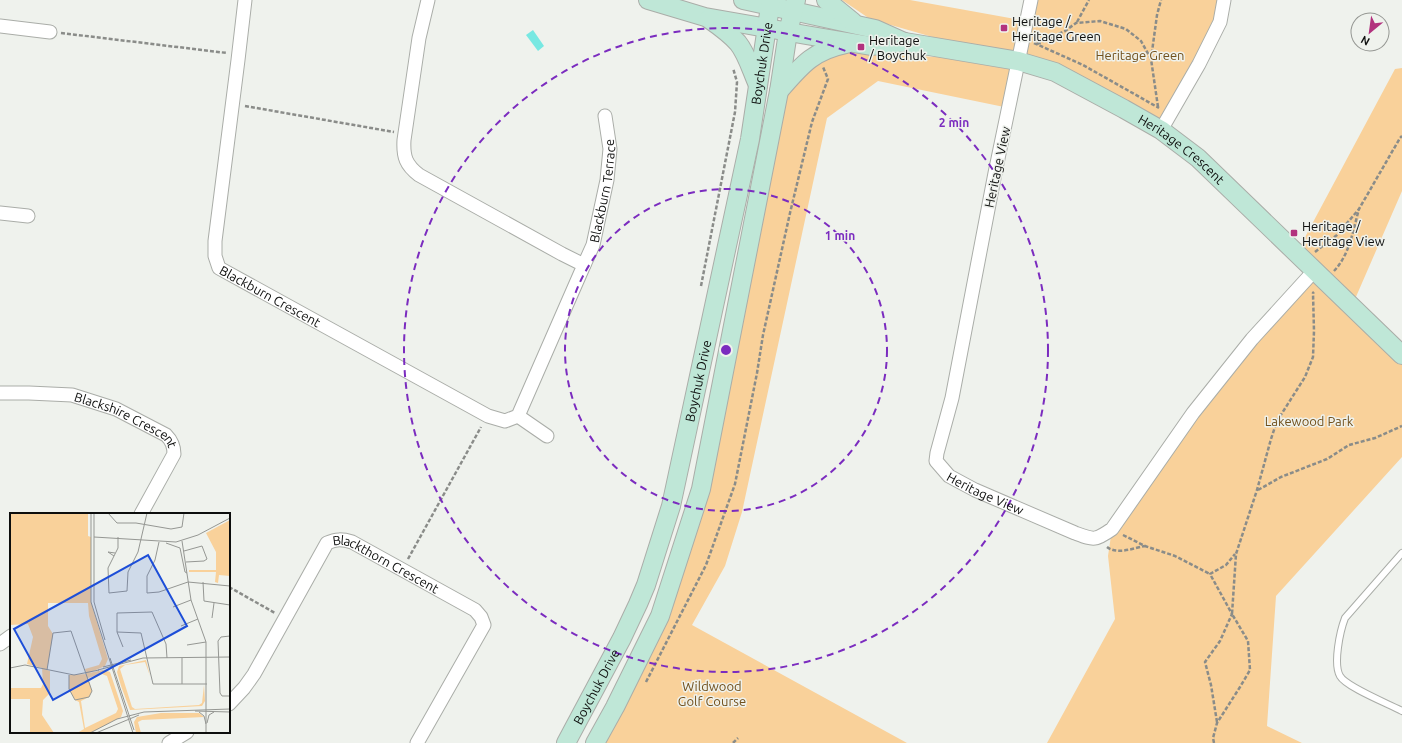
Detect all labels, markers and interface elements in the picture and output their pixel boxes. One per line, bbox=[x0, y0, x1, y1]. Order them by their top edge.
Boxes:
north arrow bbox=[1350, 12, 1390, 52]
place label: Heritage / Heritage Green bbox=[1012, 14, 1101, 43]
street label: Boychuk Drive bbox=[748, 21, 775, 106]
marker: Heritage / Heritage Green bbox=[999, 23, 1009, 33]
place label: Heritage / Boychuk bbox=[868, 33, 927, 62]
text: N bbox=[1359, 34, 1372, 48]
marker: Heritage / Boychuk bbox=[856, 42, 866, 52]
park label: Heritage Green bbox=[1095, 48, 1185, 62]
street label: Heritage Crescent bbox=[1136, 112, 1227, 187]
text: 2 min bbox=[939, 116, 969, 129]
street label: Heritage View bbox=[982, 125, 1012, 209]
street label: Blackburn Terrace bbox=[587, 138, 617, 244]
place label: Heritage / Heritage View bbox=[1302, 219, 1385, 248]
marker: Heritage / Heritage View bbox=[1289, 228, 1299, 238]
text: 1 min bbox=[825, 229, 855, 242]
street label: Blackburn Crescent bbox=[217, 263, 323, 330]
street label: Boychuk Drive bbox=[682, 339, 714, 423]
centre of rings bbox=[719, 343, 733, 357]
street label: Blackshire Crescent bbox=[73, 389, 180, 449]
park label: Lakewood Park bbox=[1265, 414, 1354, 428]
street label: Heritage View bbox=[945, 469, 1026, 517]
inset map bbox=[10, 513, 230, 733]
street label: Blackthorn Crescent bbox=[332, 533, 441, 596]
street label: Boychuk Drive bbox=[570, 646, 622, 727]
park label: Wildwood Golf Course bbox=[678, 679, 746, 708]

